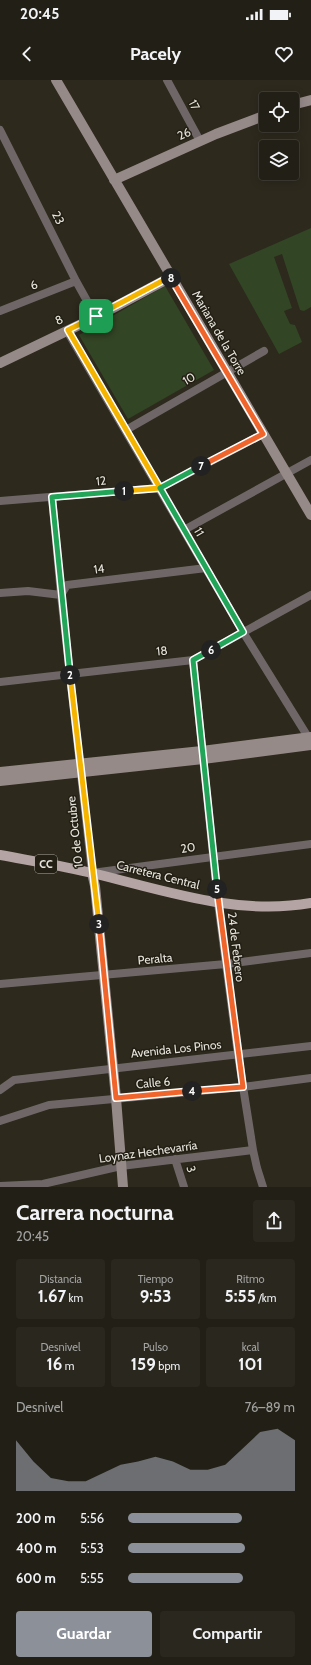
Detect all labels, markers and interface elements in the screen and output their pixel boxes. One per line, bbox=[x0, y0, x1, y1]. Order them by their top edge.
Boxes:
text: 20:45 bbox=[20, 5, 59, 23]
icon: back bbox=[16, 43, 38, 65]
text: Pacely bbox=[130, 43, 181, 65]
icon: heart bbox=[273, 43, 295, 65]
map controls bbox=[259, 92, 299, 180]
button: locate bbox=[259, 92, 299, 132]
street label: 17 bbox=[185, 97, 203, 113]
street label: 26 bbox=[175, 124, 193, 143]
button: layers bbox=[259, 140, 299, 180]
street label: 23 bbox=[49, 209, 68, 227]
pin: 8 bbox=[161, 268, 181, 288]
text: 8 bbox=[168, 271, 174, 285]
street label: 6 bbox=[28, 276, 40, 293]
street label: Mariana de la Torre bbox=[189, 288, 250, 378]
pin bbox=[79, 299, 113, 333]
icon: arrive bbox=[85, 305, 107, 327]
street label: 8 bbox=[52, 311, 65, 328]
street label: 10 bbox=[180, 369, 198, 388]
pin: 7 bbox=[191, 456, 211, 476]
text: 7 bbox=[198, 459, 204, 473]
street label: 12 bbox=[95, 473, 107, 488]
pin: 1 bbox=[114, 481, 134, 501]
text: 1 bbox=[122, 484, 126, 498]
street label: 11 bbox=[191, 525, 208, 539]
street label: 14 bbox=[93, 560, 105, 577]
pin: 6 bbox=[201, 640, 221, 660]
street label: 18 bbox=[156, 642, 168, 659]
text: 6 bbox=[208, 643, 214, 657]
pin: 2 bbox=[60, 665, 80, 685]
text: 2 bbox=[67, 668, 73, 682]
street label: 10 de Octubre bbox=[63, 796, 86, 869]
street label: 20 bbox=[180, 839, 196, 856]
road number: CC bbox=[35, 855, 57, 873]
street label: Carretera Central bbox=[115, 857, 202, 892]
pin: 5 bbox=[207, 879, 227, 899]
text: 5 bbox=[214, 882, 220, 896]
street label: 24 de Febrero bbox=[225, 911, 248, 983]
pin: 3 bbox=[89, 914, 109, 934]
text: 3 bbox=[96, 917, 102, 931]
street label: Peralta bbox=[137, 949, 173, 967]
street label: Avenida Los Pinos bbox=[130, 1036, 222, 1061]
street label: Calle 6 bbox=[135, 1074, 171, 1091]
pin: 4 bbox=[182, 1081, 202, 1101]
text: 4 bbox=[189, 1084, 195, 1098]
street label: Loynaz Hechevarría bbox=[98, 1137, 198, 1166]
street label: 3 bbox=[183, 1163, 200, 1174]
text: Carrera nocturna bbox=[16, 1199, 174, 1226]
button: share bbox=[253, 1200, 295, 1242]
text: 20:45 bbox=[16, 1228, 49, 1244]
text: Distancia bbox=[39, 1272, 82, 1286]
text: Tiempo bbox=[138, 1272, 173, 1286]
text: Ritmo bbox=[236, 1272, 265, 1286]
text: 1.67 bbox=[38, 1286, 66, 1306]
text: 9:53 bbox=[140, 1286, 171, 1306]
text: 5:55 bbox=[225, 1286, 256, 1306]
text: km bbox=[66, 1291, 83, 1305]
text: /km bbox=[256, 1291, 276, 1305]
text: Desnivel bbox=[40, 1340, 81, 1354]
text: Pulso bbox=[143, 1340, 168, 1354]
text: kcal bbox=[242, 1340, 259, 1354]
text: 16 bbox=[47, 1354, 62, 1374]
text: 159 bbox=[131, 1354, 156, 1374]
text: 101 bbox=[238, 1354, 263, 1374]
text: m bbox=[62, 1359, 74, 1373]
text: bpm bbox=[156, 1359, 180, 1373]
text: Desnivel bbox=[16, 1399, 63, 1415]
text: 76–89 m bbox=[245, 1399, 295, 1415]
text: 200 m bbox=[16, 1510, 55, 1526]
text: 5:56 bbox=[80, 1510, 104, 1526]
text: 400 m bbox=[16, 1540, 57, 1556]
text: 5:53 bbox=[80, 1540, 104, 1556]
text: 600 m bbox=[16, 1570, 56, 1586]
text: 5:55 bbox=[80, 1570, 104, 1586]
button: Guardar bbox=[16, 1611, 152, 1657]
button: Compartir bbox=[160, 1611, 295, 1657]

